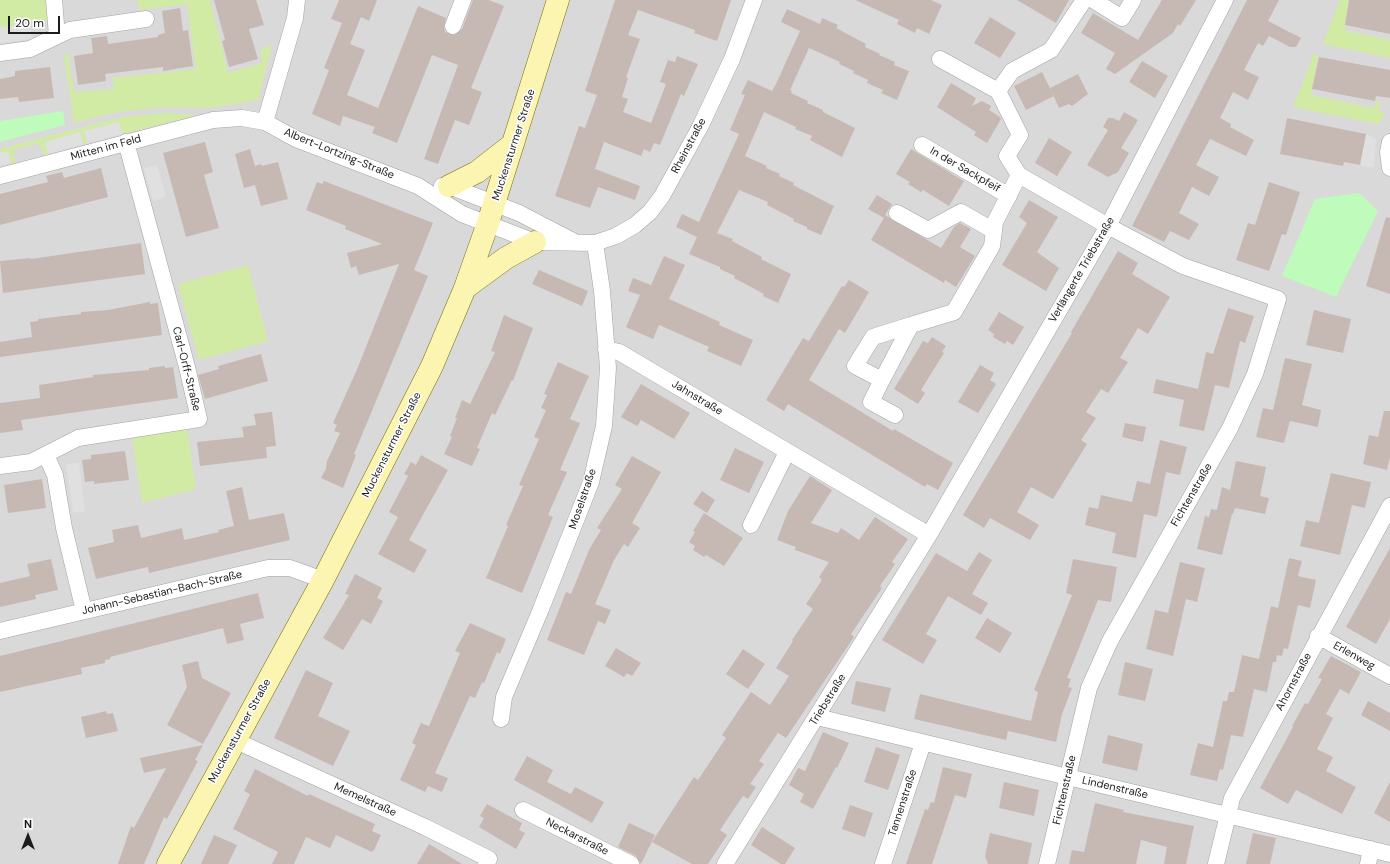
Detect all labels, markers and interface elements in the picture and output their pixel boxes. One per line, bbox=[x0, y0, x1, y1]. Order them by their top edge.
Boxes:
scale bar bbox=[10, 8, 62, 34]
text: 20 m bbox=[15, 15, 44, 31]
street label: Muckensturmer Straße bbox=[490, 87, 538, 203]
street label: Rheinstraße bbox=[669, 116, 709, 176]
street label: Albert-Lortzing-Straße bbox=[282, 126, 396, 182]
street label: Mitten im Feld bbox=[69, 132, 143, 164]
street label: In der Sackpfeif bbox=[927, 144, 1003, 196]
street label: Verlängerte Triebstraße bbox=[1046, 215, 1118, 325]
street label: Carl-Orff-Straße bbox=[169, 325, 203, 413]
street label: Jahnstraße bbox=[669, 378, 725, 418]
street label: Muckensturmer Straße bbox=[360, 390, 424, 500]
street label: Fichtenstraße bbox=[1169, 461, 1215, 529]
street label: Moselstraße bbox=[567, 467, 599, 531]
street label: Johann-Sebastian-Bach-Straße bbox=[81, 568, 243, 618]
street label: Erlenweg bbox=[1331, 639, 1377, 673]
street label: Ahornstraße bbox=[1273, 651, 1315, 713]
street label: Triebstraße bbox=[807, 672, 849, 728]
street label: Muckensturmer Straße bbox=[206, 677, 274, 785]
street label: Fichtenstraße bbox=[1051, 754, 1079, 826]
street label: Tannenstraße bbox=[886, 768, 920, 838]
street label: Lindenstraße bbox=[1081, 774, 1149, 802]
street label: Memelstraße bbox=[332, 780, 398, 820]
north arrow bbox=[8, 816, 48, 856]
street label: Neckarstraße bbox=[543, 816, 611, 858]
text: N bbox=[24, 817, 32, 831]

